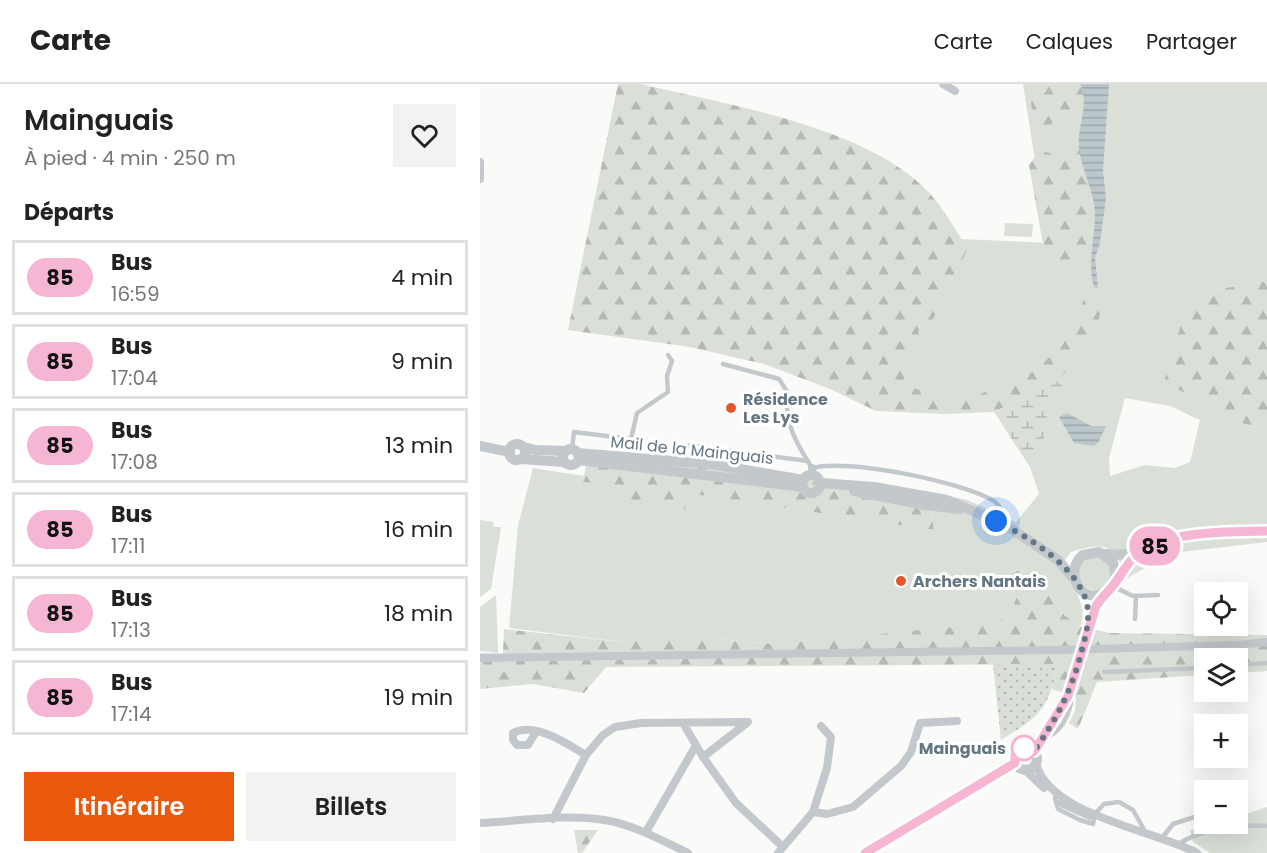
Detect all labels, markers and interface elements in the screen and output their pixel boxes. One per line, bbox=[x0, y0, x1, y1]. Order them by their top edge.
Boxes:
text: Carte bbox=[30, 21, 111, 60]
text: Carte bbox=[934, 27, 993, 56]
text: Calques bbox=[1026, 27, 1113, 56]
text: Partager bbox=[1146, 27, 1237, 56]
text: Mainguais bbox=[24, 101, 174, 140]
button: heart bbox=[393, 104, 456, 167]
text: À pied · 4 min · 250 m bbox=[24, 144, 236, 172]
text: Départs bbox=[24, 197, 114, 228]
text: Bus bbox=[111, 247, 153, 278]
text: 4 min bbox=[391, 262, 453, 293]
text: 85 bbox=[46, 263, 74, 292]
text: 16:59 bbox=[111, 280, 160, 308]
text: Bus bbox=[111, 331, 153, 362]
text: 9 min bbox=[391, 346, 453, 377]
text: 85 bbox=[46, 347, 74, 376]
text: 17:04 bbox=[111, 364, 158, 392]
place label: Résidence Les Lys bbox=[743, 388, 828, 429]
marker: Résidence Les Lys bbox=[724, 401, 738, 415]
text: Bus bbox=[111, 415, 153, 446]
text: 13 min bbox=[385, 430, 453, 461]
street label: Mail de la Mainguais bbox=[609, 430, 775, 470]
text: 85 bbox=[46, 431, 74, 460]
text: 17:08 bbox=[111, 448, 158, 476]
text: Bus bbox=[111, 499, 153, 530]
your location bbox=[981, 506, 1011, 536]
text: 16 min bbox=[384, 514, 453, 545]
text: 85 bbox=[46, 515, 74, 544]
line badge: 85 bbox=[1128, 526, 1182, 566]
text: 17:11 bbox=[111, 532, 145, 560]
text: 85 bbox=[1141, 532, 1169, 561]
place label: Archers Nantais bbox=[913, 570, 1046, 593]
marker: Archers Nantais bbox=[894, 574, 908, 588]
map controls bbox=[1194, 582, 1248, 834]
button: locate bbox=[1194, 582, 1248, 636]
text: Bus bbox=[111, 583, 153, 614]
text: 18 min bbox=[384, 598, 453, 629]
text: 85 bbox=[46, 599, 74, 628]
text: 17:13 bbox=[111, 616, 151, 644]
button: layers bbox=[1194, 648, 1248, 702]
text: Bus bbox=[111, 667, 153, 698]
text: 19 min bbox=[384, 682, 453, 713]
text: 85 bbox=[46, 683, 74, 712]
text: 17:14 bbox=[111, 700, 152, 728]
button: + bbox=[1194, 714, 1248, 768]
marker: Mainguais bbox=[1011, 735, 1037, 761]
place label: Mainguais bbox=[919, 737, 1006, 760]
button: Itinéraire bbox=[24, 772, 234, 841]
button: Billets bbox=[246, 772, 456, 841]
button: − bbox=[1194, 780, 1248, 834]

